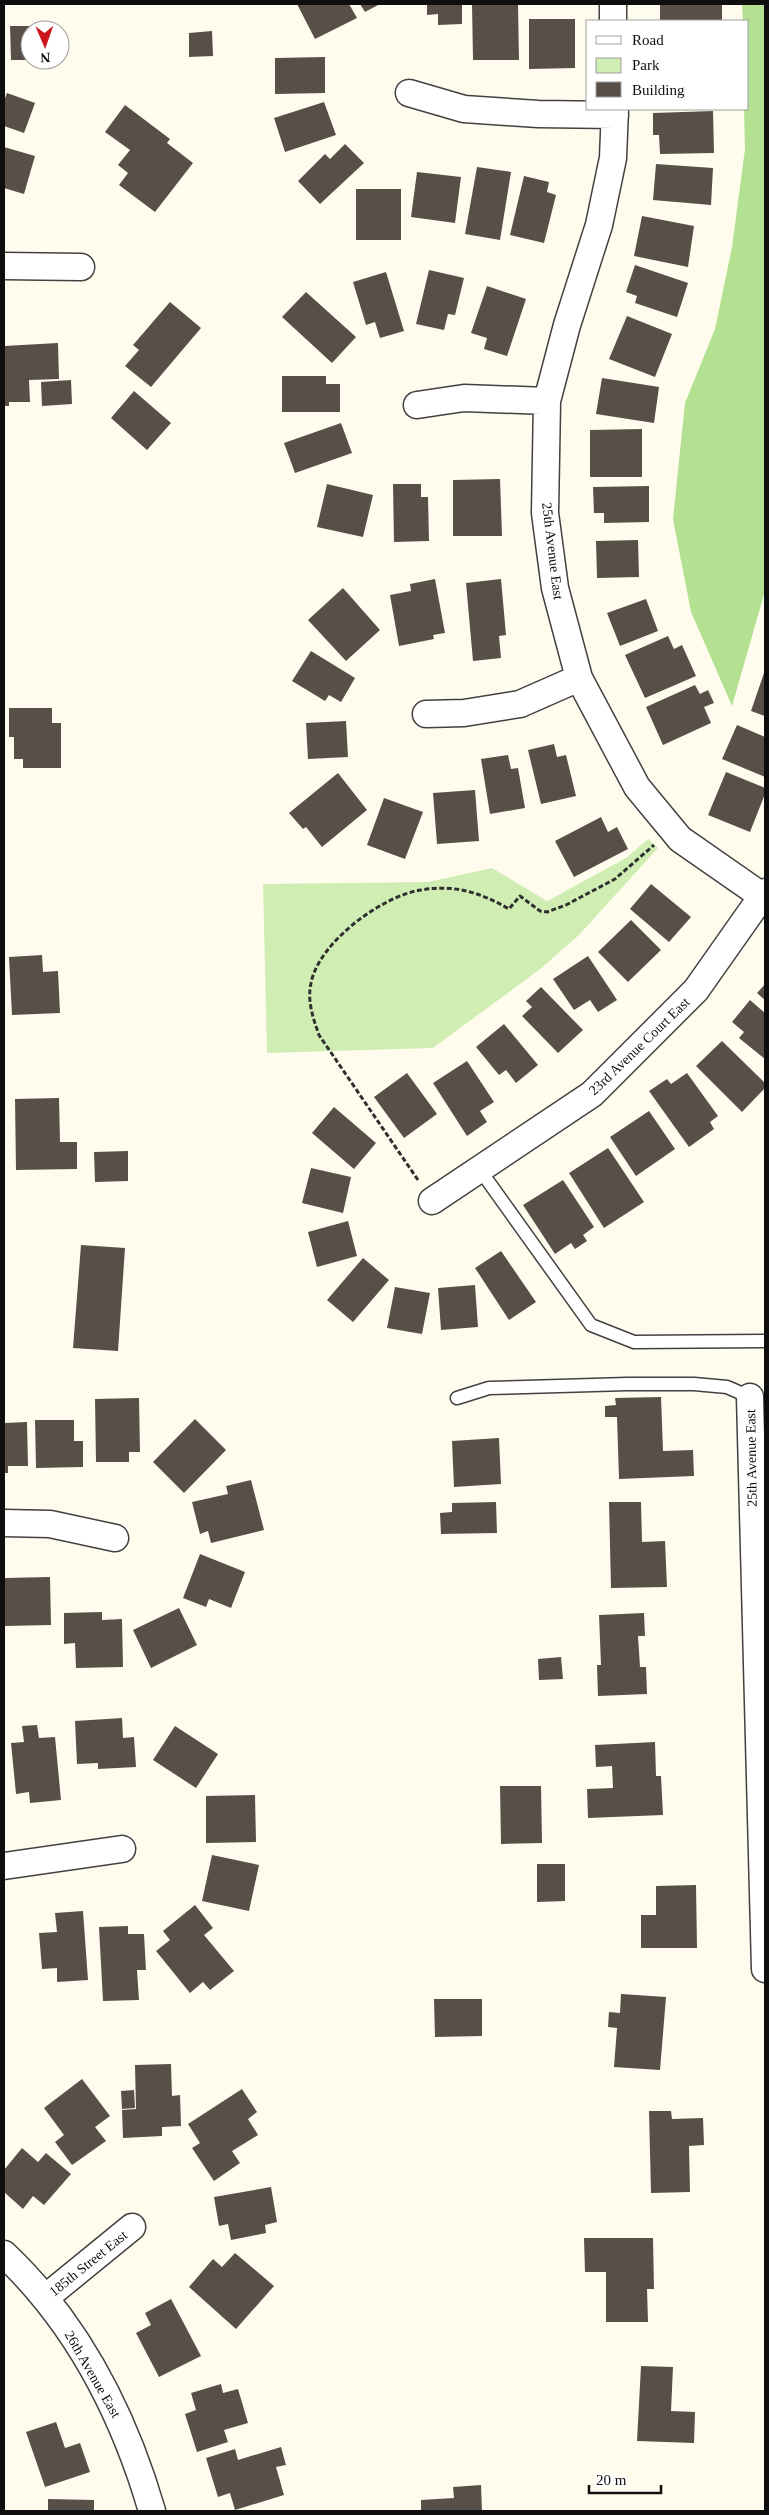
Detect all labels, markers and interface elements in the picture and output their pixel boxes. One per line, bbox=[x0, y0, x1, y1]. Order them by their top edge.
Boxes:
north arrow bbox=[20, 20, 70, 70]
legend bbox=[586, 20, 749, 110]
text: Road bbox=[632, 32, 664, 48]
text: N bbox=[40, 50, 51, 65]
text: Park bbox=[632, 57, 660, 73]
text: Building bbox=[632, 82, 685, 98]
street label: 25th Avenue East bbox=[539, 502, 566, 601]
street label: 23rd Avenue Court East bbox=[586, 994, 693, 1098]
street label: 25th Avenue East bbox=[743, 1409, 760, 1507]
street label: 185th Street East bbox=[46, 2227, 130, 2299]
street label: 26th Avenue East bbox=[62, 2328, 124, 2420]
scale bar bbox=[589, 2462, 662, 2494]
text: 20 m bbox=[596, 2472, 627, 2488]

